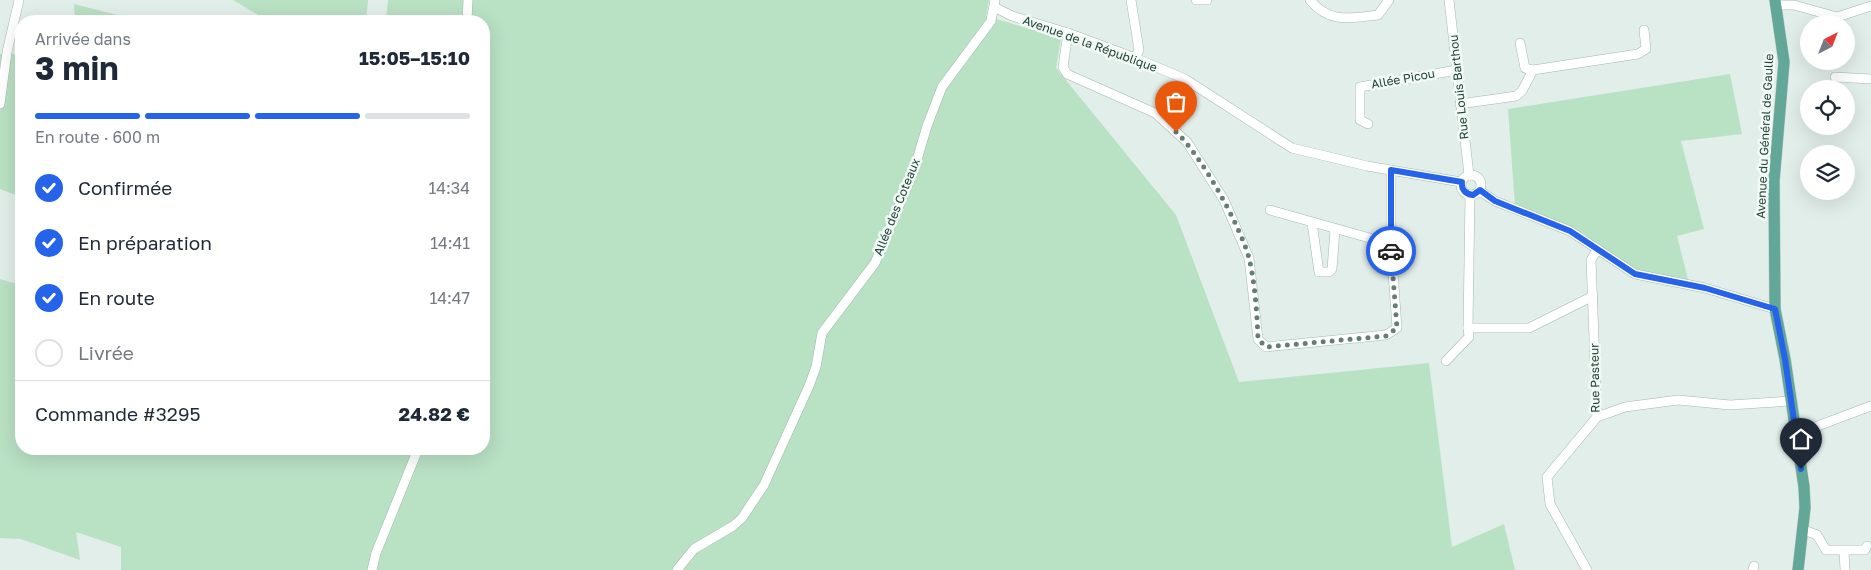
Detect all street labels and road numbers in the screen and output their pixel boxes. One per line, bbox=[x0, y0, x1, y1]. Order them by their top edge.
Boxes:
street label: Avenue de la République bbox=[1021, 12, 1159, 75]
street label: Rue Louis Barthou bbox=[1446, 34, 1471, 140]
street label: Avenue du Général de Gaulle bbox=[1753, 53, 1776, 219]
street label: Allée Picou bbox=[1370, 66, 1436, 91]
street label: Allée des Coteaux bbox=[870, 156, 923, 258]
street label: Rue Pasteur bbox=[1586, 343, 1603, 413]

